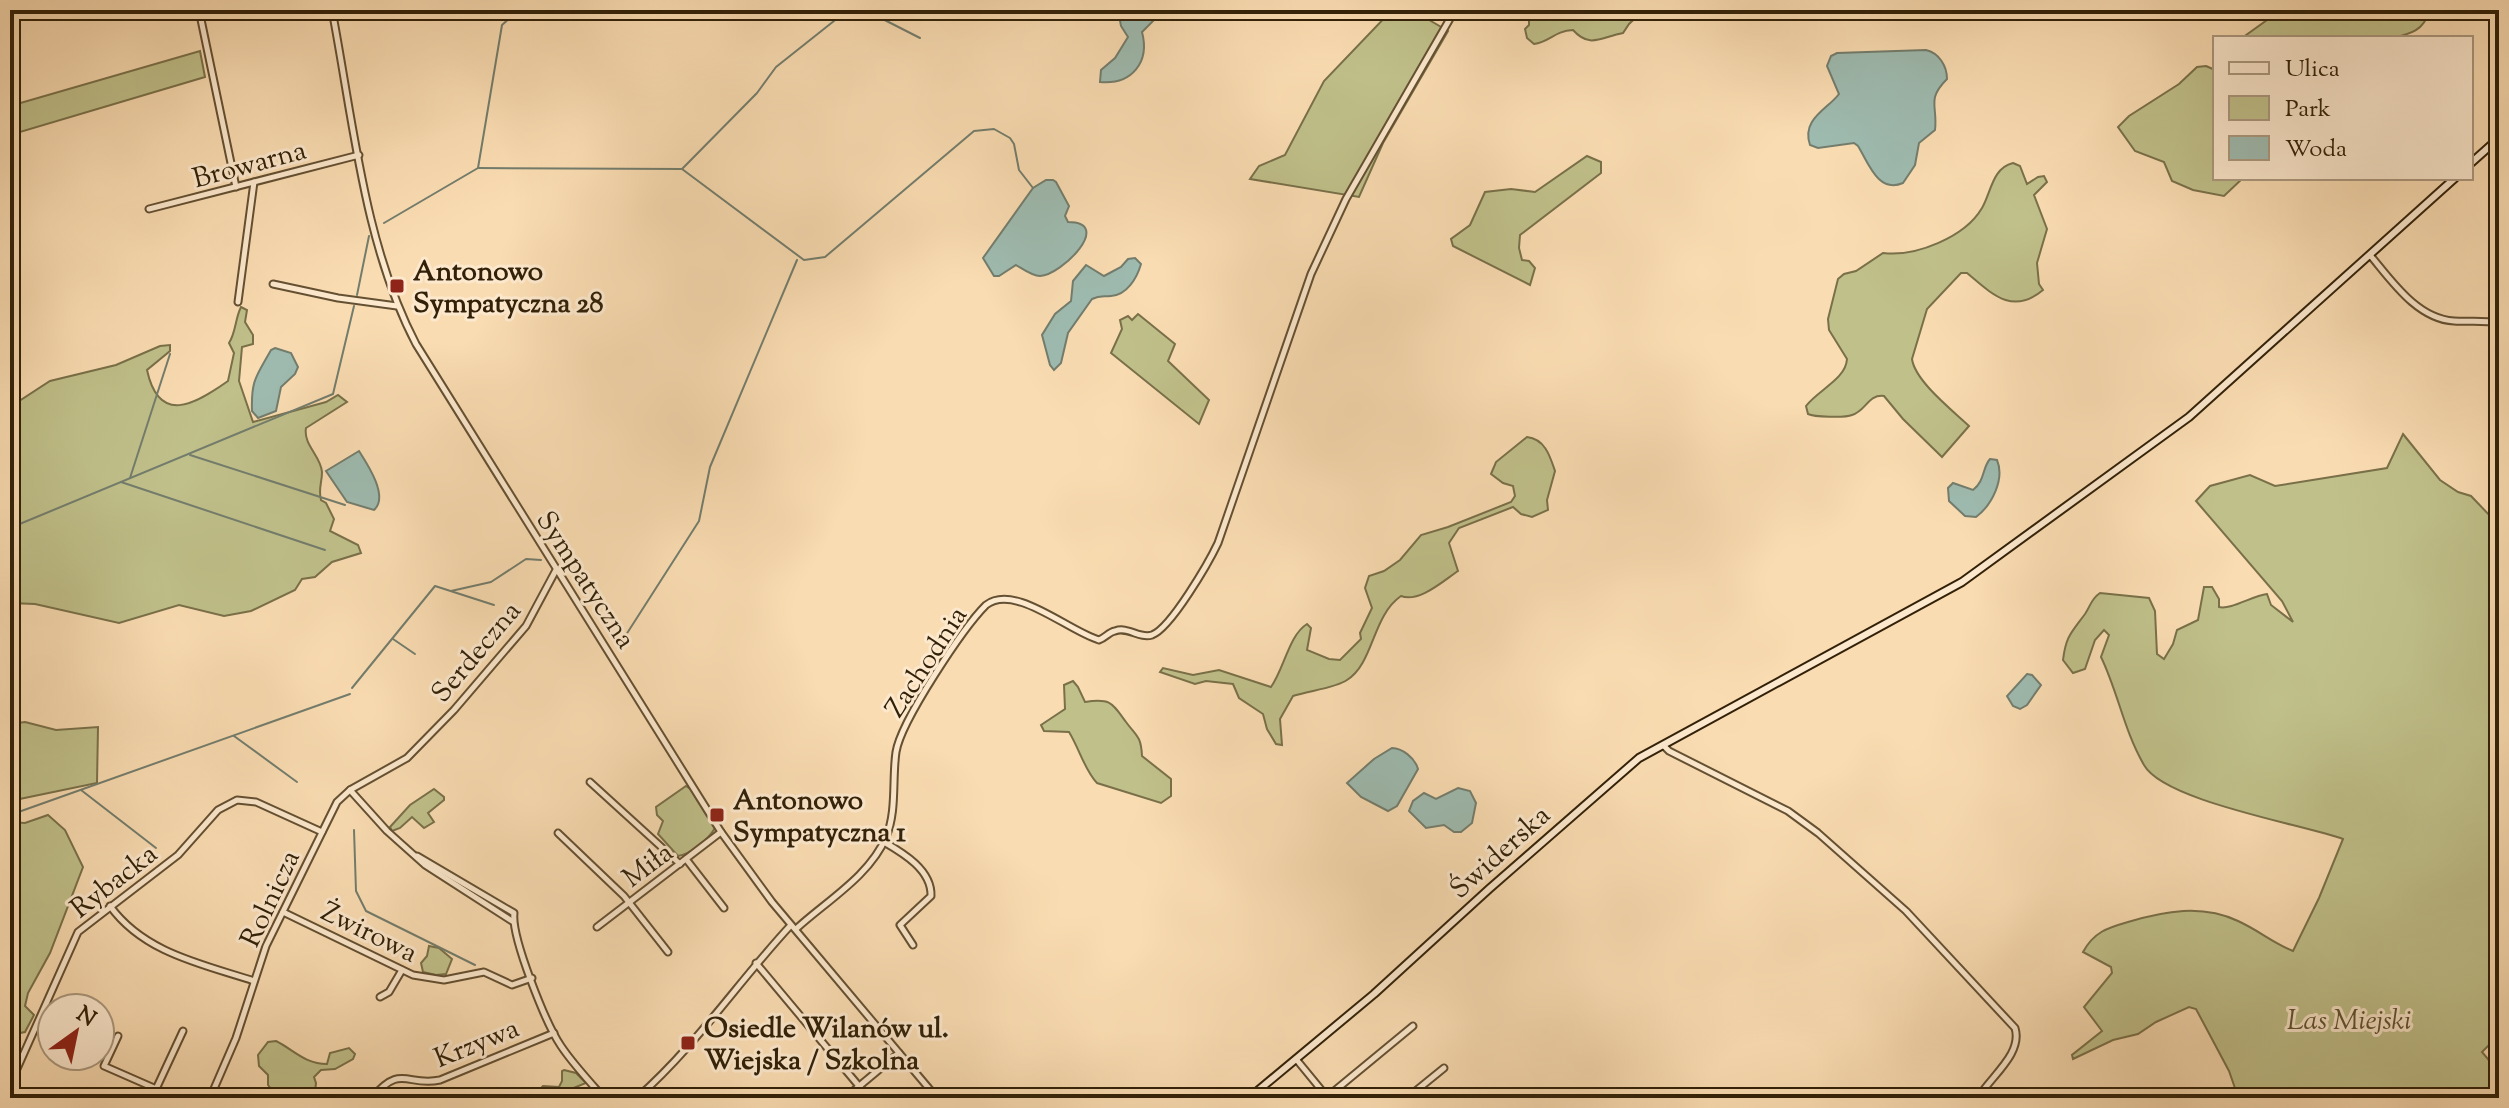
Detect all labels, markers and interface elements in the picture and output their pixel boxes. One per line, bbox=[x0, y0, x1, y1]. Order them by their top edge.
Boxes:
legend bbox=[2213, 36, 2473, 180]
text: Ulica bbox=[2285, 53, 2340, 87]
text: Park bbox=[2285, 93, 2331, 127]
street label: Browarna bbox=[189, 132, 311, 200]
text: Woda bbox=[2285, 133, 2347, 167]
place label: Antonowo Sympatyczna 28 bbox=[413, 253, 603, 325]
marker: Antonowo Sympatyczna 28 bbox=[388, 277, 406, 295]
street label: Sympatyczna bbox=[525, 504, 644, 658]
street label: Serdeczna bbox=[423, 593, 532, 712]
street label: Zachodnia bbox=[877, 599, 979, 726]
place label: Antonowo Sympatyczna 1 bbox=[733, 782, 906, 854]
street label: Świderska bbox=[1442, 797, 1560, 909]
marker: Antonowo Sympatyczna 1 bbox=[708, 806, 726, 824]
street label: Miła bbox=[615, 834, 683, 899]
street label: Rybacka bbox=[63, 836, 167, 929]
street label: Rolnicza bbox=[232, 844, 312, 954]
street label: Żwirowa bbox=[314, 893, 424, 974]
north arrow bbox=[36, 992, 116, 1072]
text: N bbox=[69, 1000, 102, 1036]
park label: Las Miejski bbox=[2287, 1002, 2411, 1042]
street label: Krzywa bbox=[429, 1010, 526, 1080]
place label: Osiedle Wilanów ul. Wiejska / Szkolna bbox=[704, 1010, 949, 1082]
marker: Osiedle Wilanów ul. Wiejska / Szkolna bbox=[679, 1034, 697, 1052]

